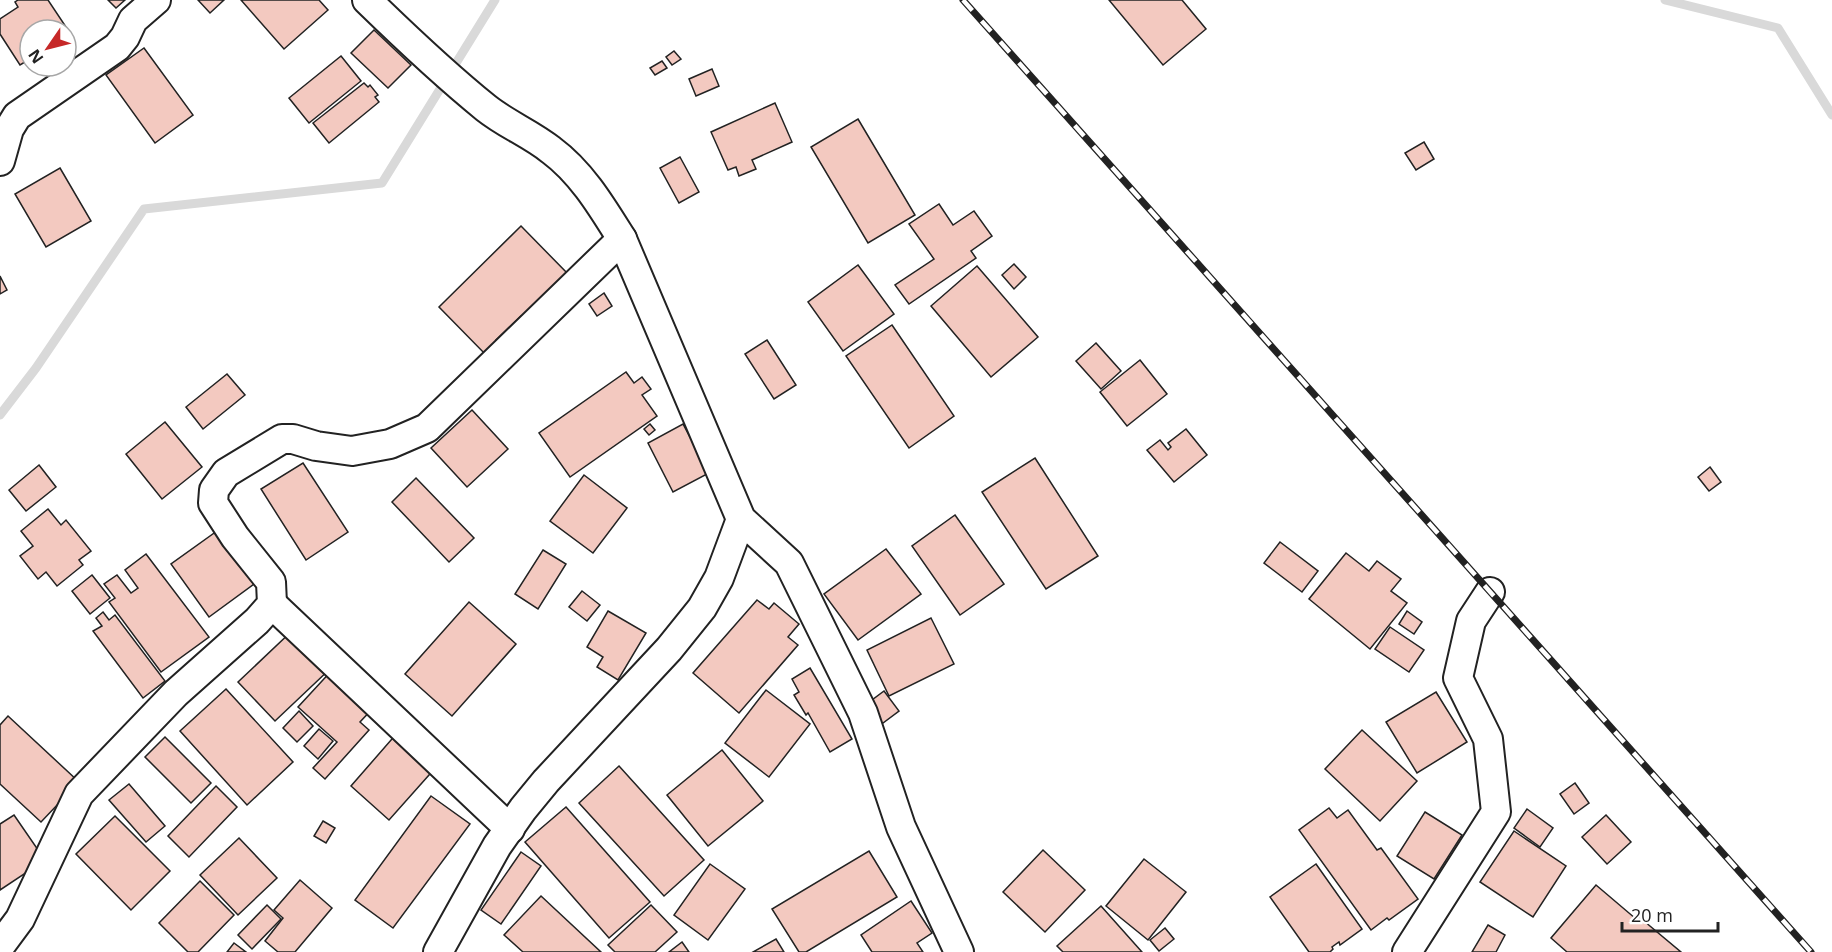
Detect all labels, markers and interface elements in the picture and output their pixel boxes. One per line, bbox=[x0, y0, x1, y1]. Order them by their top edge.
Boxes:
north arrow bbox=[18, 18, 78, 78]
text: N bbox=[23, 45, 48, 68]
scale bar bbox=[1622, 895, 1718, 933]
text: 20 m bbox=[1631, 903, 1673, 927]

